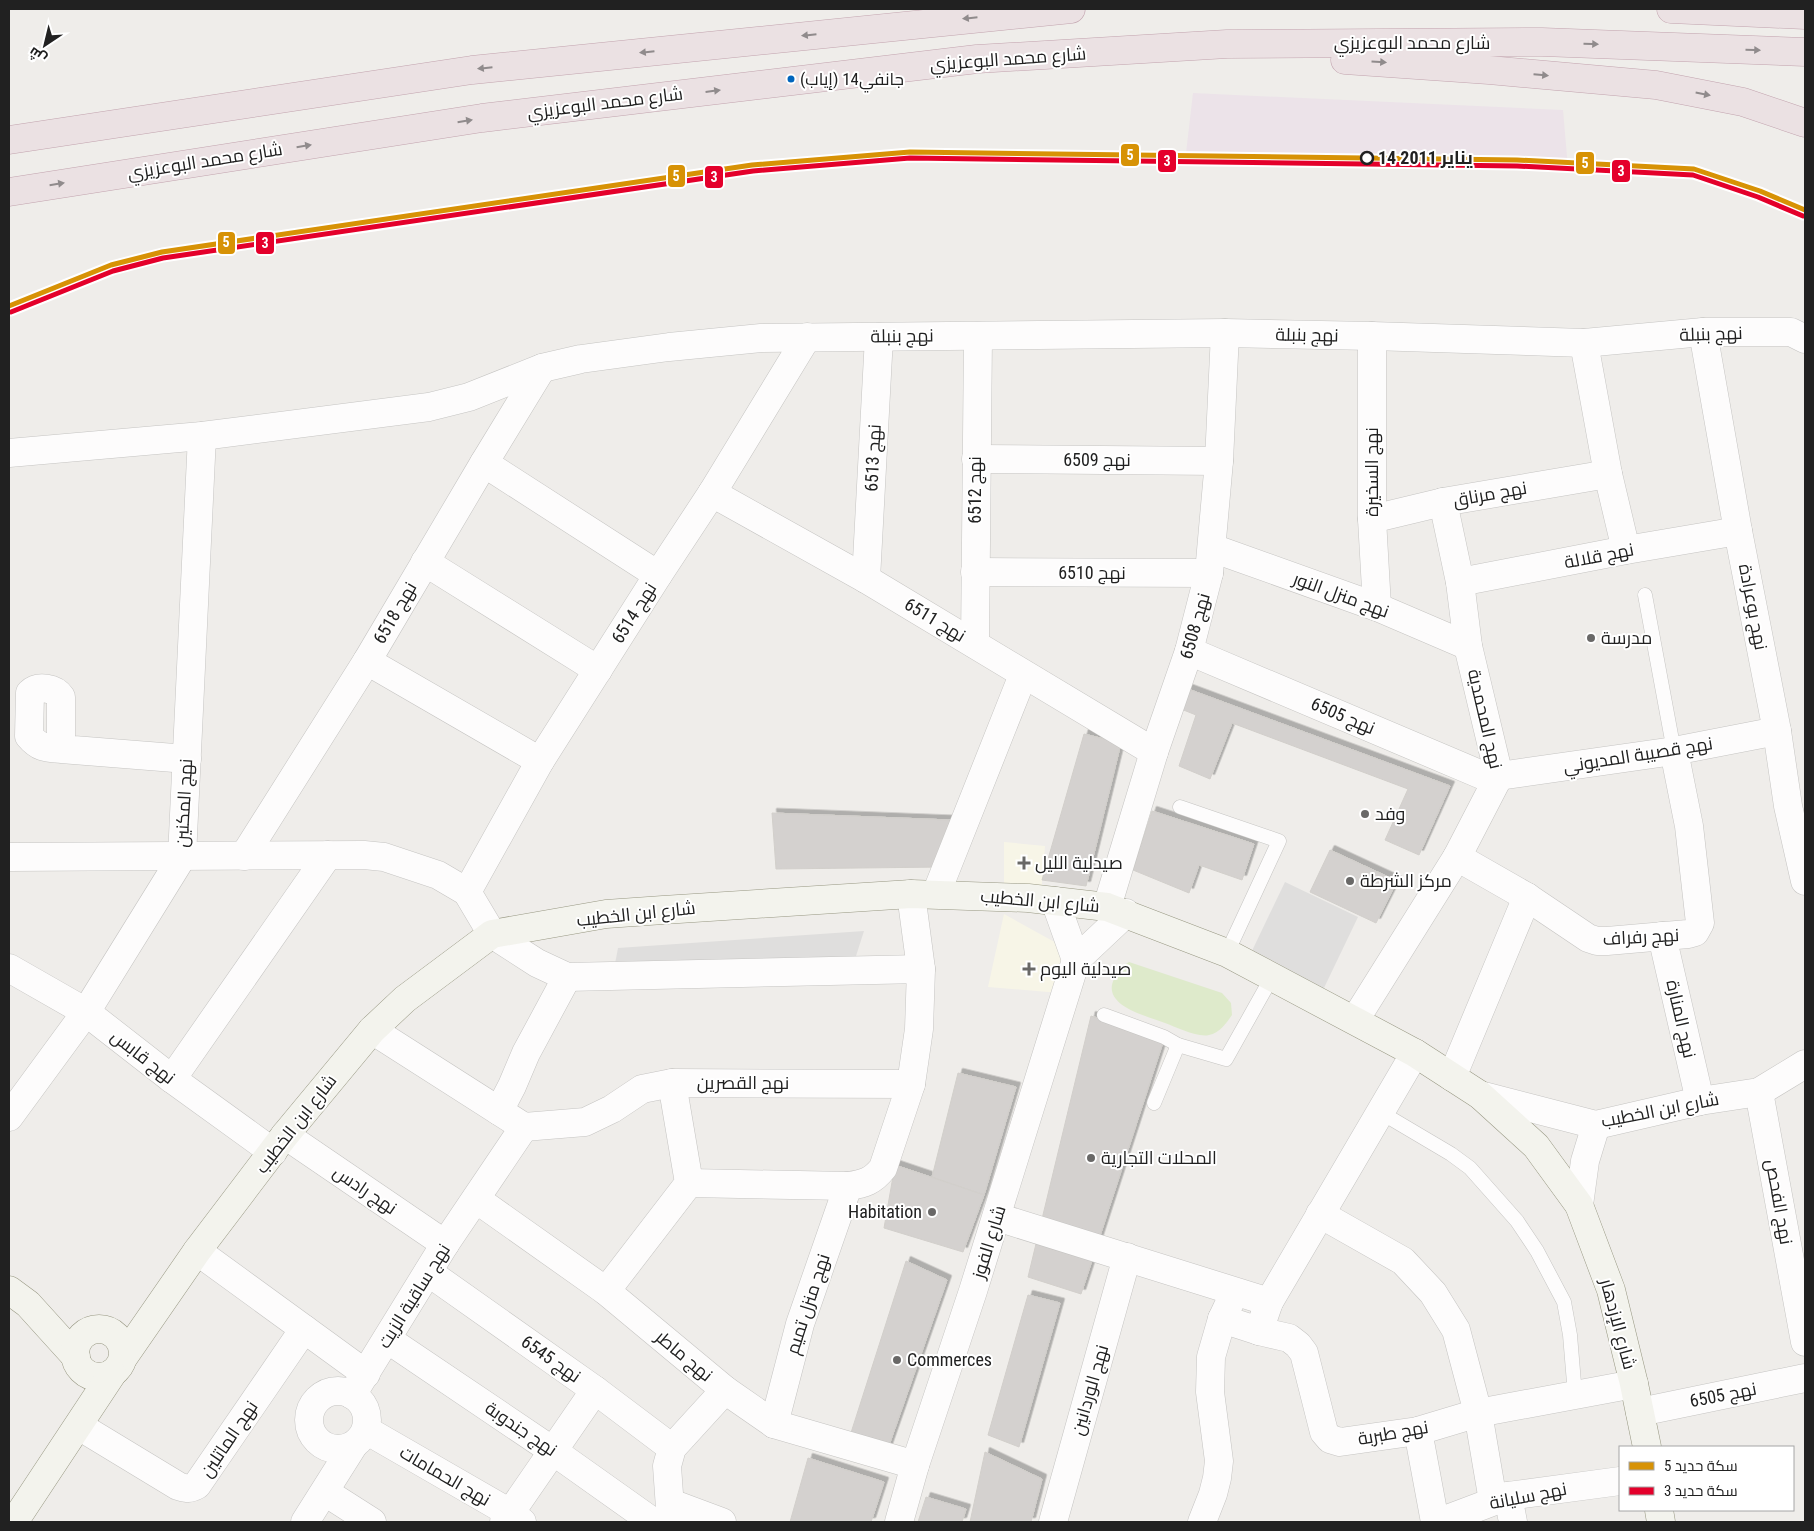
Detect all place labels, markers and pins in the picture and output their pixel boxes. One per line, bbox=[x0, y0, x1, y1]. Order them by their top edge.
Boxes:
place label: جانفي14 (إياب) bbox=[800, 69, 904, 93]
marker: جانفي14 (إياب) bbox=[786, 74, 796, 84]
place label: 14 يناير 2011 bbox=[1378, 147, 1473, 169]
marker: 14 يناير 2011 bbox=[1360, 151, 1374, 165]
place label: مدرسة bbox=[1601, 627, 1652, 649]
marker: مدرسة bbox=[1585, 632, 1597, 644]
place label: وفد bbox=[1375, 803, 1405, 825]
marker: وفد bbox=[1359, 808, 1371, 820]
place label: صيدلية الليل bbox=[1035, 852, 1123, 874]
marker: صيدلية الليل bbox=[1017, 856, 1031, 870]
place label: مركز الشرطة bbox=[1360, 870, 1452, 892]
marker: مركز الشرطة bbox=[1344, 875, 1356, 887]
place label: صيدلية اليوم bbox=[1040, 958, 1131, 981]
marker: صيدلية اليوم bbox=[1022, 962, 1036, 976]
place label: المحلات التجارية bbox=[1101, 1147, 1217, 1169]
marker: المحلات التجارية bbox=[1085, 1152, 1097, 1164]
place label: Habitation bbox=[848, 1201, 922, 1222]
marker: Habitation bbox=[926, 1206, 938, 1218]
place label: Commerces bbox=[907, 1349, 992, 1370]
marker: Commerces bbox=[891, 1354, 903, 1366]

